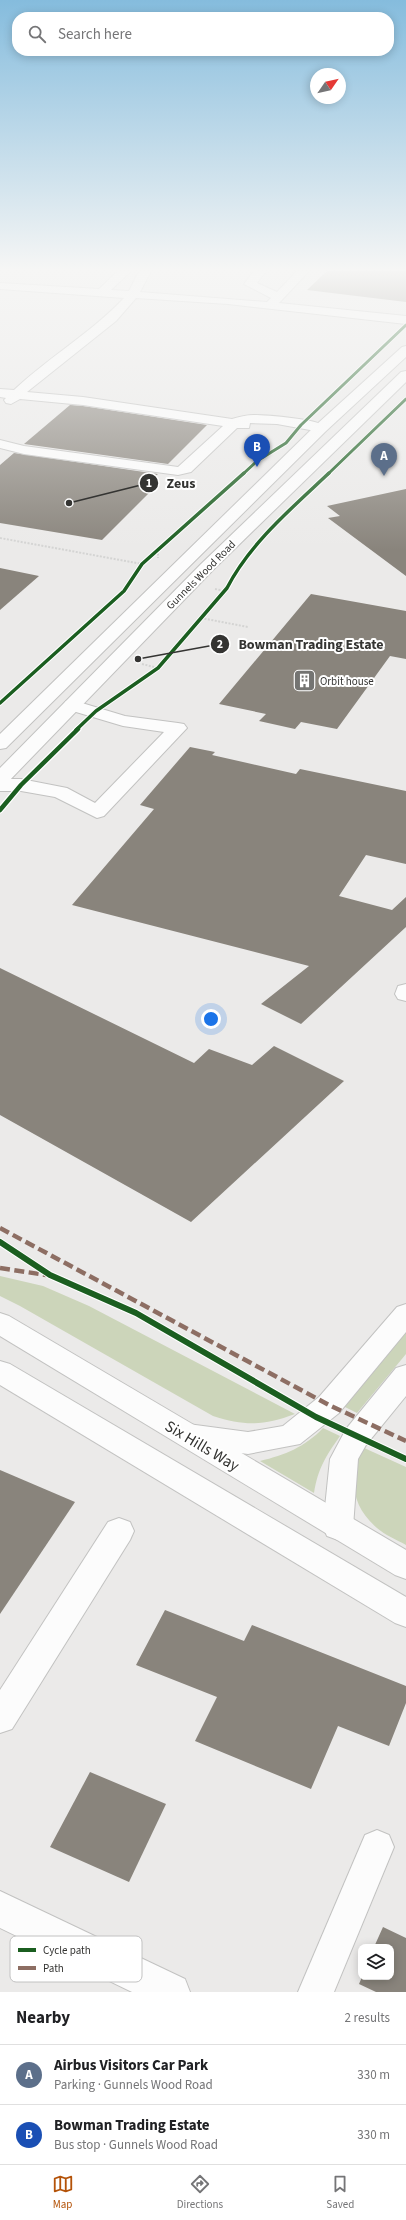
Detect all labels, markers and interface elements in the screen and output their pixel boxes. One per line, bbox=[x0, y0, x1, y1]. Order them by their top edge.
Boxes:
search box bbox=[12, 12, 394, 56]
icon: search bbox=[26, 23, 48, 45]
text: Search here bbox=[58, 24, 132, 45]
north arrow bbox=[310, 68, 346, 104]
pin: B bbox=[244, 434, 270, 467]
pin: A bbox=[371, 443, 397, 476]
callout: Zeus bbox=[139, 470, 204, 496]
text: Zeus bbox=[167, 474, 195, 494]
text: 1 bbox=[146, 475, 152, 492]
street label: Gunnels Wood Road bbox=[163, 537, 239, 613]
callout: Bowman Trading Estate bbox=[210, 631, 392, 657]
text: Bowman Trading Estate bbox=[238, 635, 384, 655]
text: 2 bbox=[217, 636, 223, 653]
building icon: Orbit house bbox=[291, 668, 317, 694]
place label: Orbit house bbox=[320, 674, 374, 689]
your location bbox=[201, 1009, 221, 1029]
street label: Six Hills Way bbox=[161, 1415, 244, 1477]
legend bbox=[10, 1936, 142, 1982]
text: Cycle path bbox=[43, 1943, 91, 1958]
map controls bbox=[358, 1944, 394, 1980]
button: layers bbox=[358, 1944, 394, 1980]
text: Path bbox=[43, 1961, 64, 1976]
text: Nearby bbox=[16, 2006, 70, 2030]
text: 2 results bbox=[345, 2009, 390, 2027]
text: Airbus Visitors Car Park bbox=[54, 2055, 208, 2076]
text: A bbox=[25, 2066, 33, 2084]
text: 330 m bbox=[357, 2066, 390, 2084]
text: Parking · Gunnels Wood Road bbox=[54, 2076, 213, 2094]
text: Bowman Trading Estate bbox=[54, 2115, 210, 2136]
text: B bbox=[25, 2126, 33, 2144]
text: 330 m bbox=[357, 2126, 390, 2144]
text: Bus stop · Gunnels Wood Road bbox=[54, 2136, 218, 2154]
tab: Map bbox=[52, 2173, 74, 2212]
tab: Directions bbox=[177, 2173, 223, 2212]
tab: Saved bbox=[326, 2173, 354, 2212]

